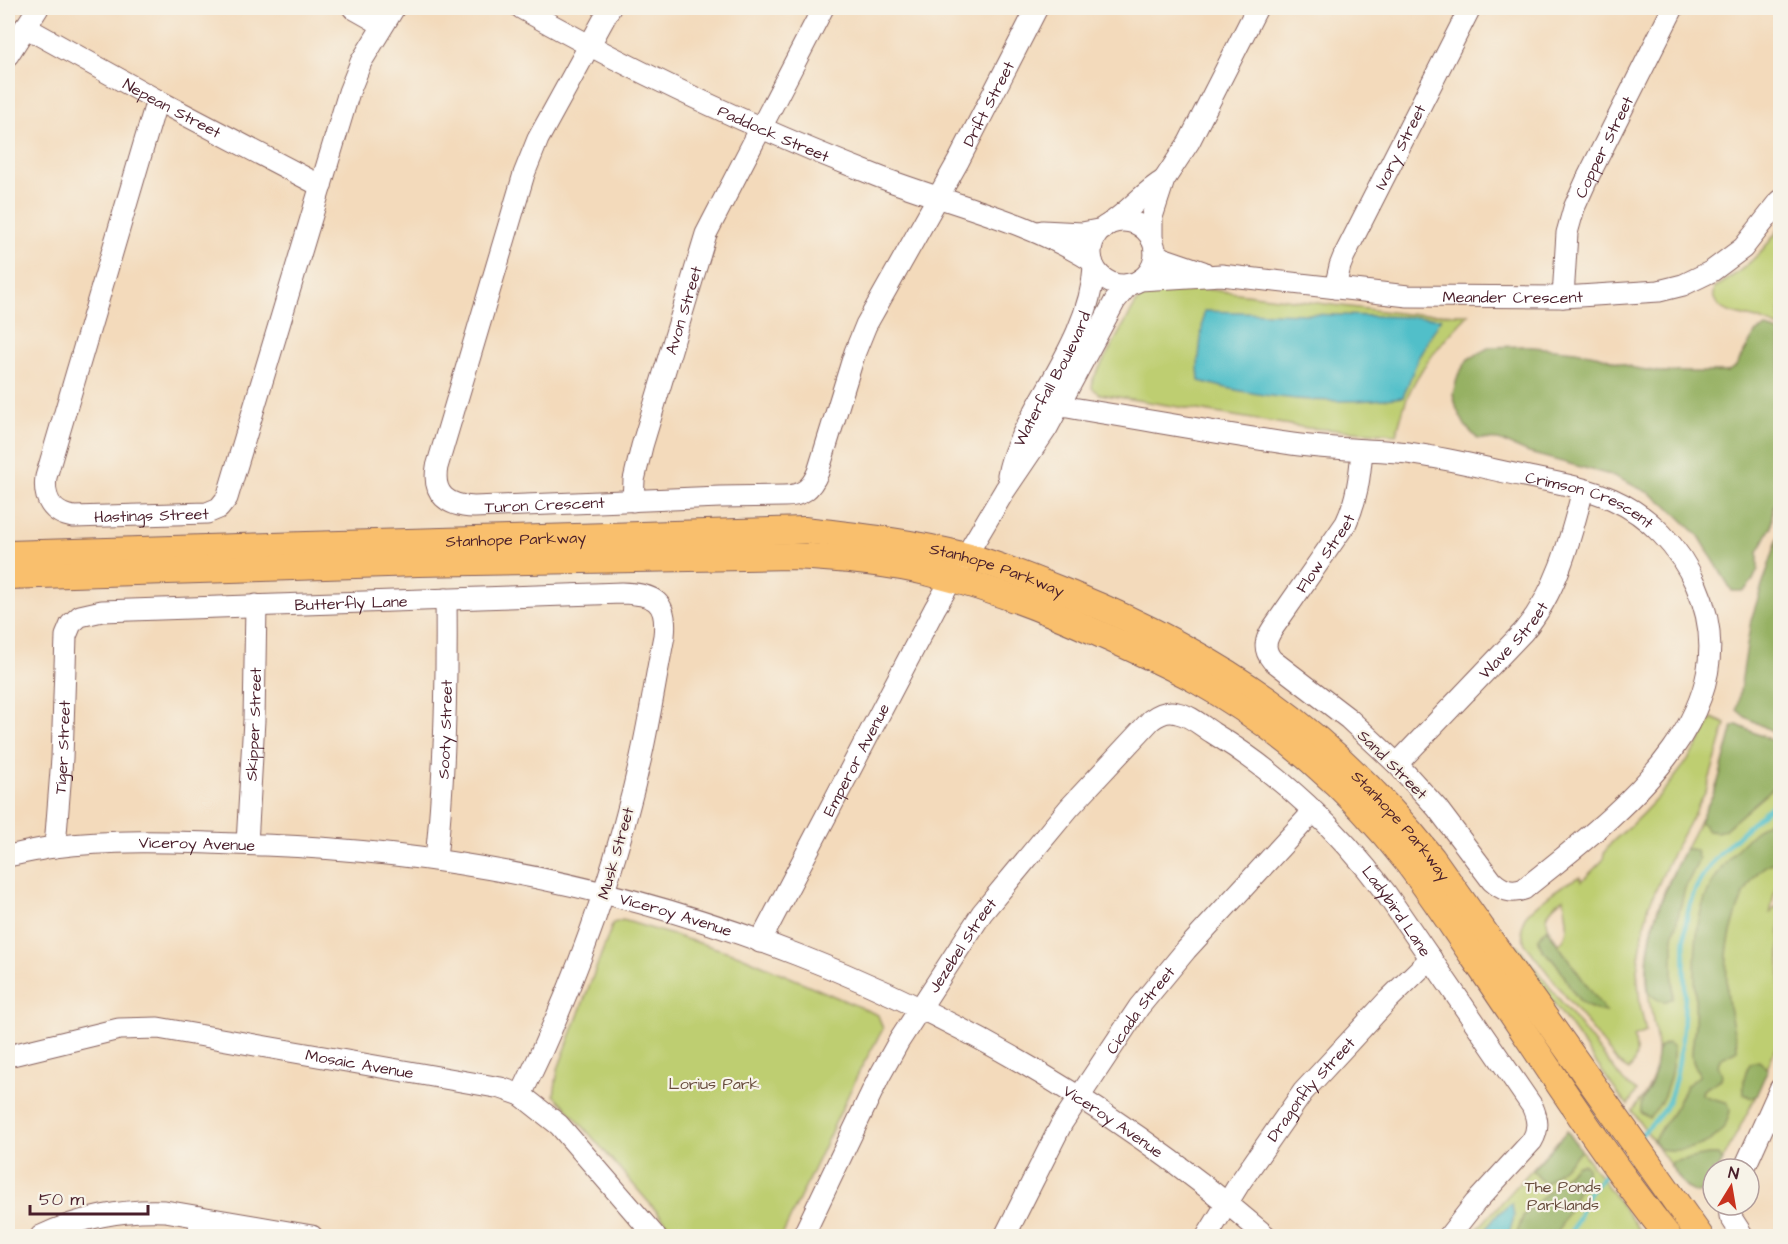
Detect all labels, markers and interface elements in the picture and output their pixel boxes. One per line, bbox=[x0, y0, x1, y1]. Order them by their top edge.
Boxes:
street label: Drift Street bbox=[958, 57, 1020, 151]
street label: Nepean Street bbox=[119, 73, 225, 144]
street label: Copper Street bbox=[1570, 92, 1639, 202]
street label: Paddock Street bbox=[714, 100, 833, 168]
street label: Ivory Street bbox=[1370, 100, 1432, 194]
street label: Avon Street bbox=[660, 263, 708, 357]
street label: Meander Crescent bbox=[1442, 286, 1584, 309]
street label: Waterfall Boulevard bbox=[1008, 309, 1096, 450]
street label: Crimson Crescent bbox=[1523, 467, 1659, 534]
street label: Turon Crescent bbox=[484, 492, 606, 519]
street label: Hastings Street bbox=[94, 503, 210, 528]
street label: Flow Street bbox=[1291, 510, 1361, 597]
street label: Stanhope Parkway bbox=[445, 527, 587, 553]
street label: Stanhope Parkway bbox=[928, 538, 1068, 603]
street label: Butterfly Lane bbox=[294, 590, 408, 616]
street label: Wave Street bbox=[1474, 597, 1554, 684]
street label: Skipper Street bbox=[241, 667, 267, 782]
street label: Sooty Street bbox=[432, 679, 458, 780]
street label: Emperor Avenue bbox=[818, 699, 895, 820]
street label: Tiger Street bbox=[49, 700, 76, 795]
street label: Sand Street bbox=[1353, 725, 1432, 805]
street label: Stanhope Parkway bbox=[1346, 766, 1455, 886]
street label: Musk Street bbox=[592, 804, 640, 902]
street label: Viceroy Avenue bbox=[139, 832, 256, 857]
street label: Ladybird Lane bbox=[1356, 861, 1436, 961]
street label: Viceroy Avenue bbox=[617, 888, 735, 942]
street label: Jezebel Street bbox=[923, 893, 1002, 997]
street label: Cicada Street bbox=[1101, 961, 1181, 1059]
street label: Dragonfly Street bbox=[1262, 1032, 1361, 1146]
street label: Mosaic Avenue bbox=[304, 1044, 416, 1085]
park label: Lorius Park bbox=[669, 1073, 760, 1095]
street label: Viceroy Avenue bbox=[1059, 1080, 1168, 1163]
north arrow bbox=[1701, 1157, 1761, 1217]
text: N bbox=[1727, 1162, 1741, 1185]
park label: The Ponds Parklands bbox=[1525, 1176, 1601, 1216]
scale bar bbox=[30, 1178, 148, 1216]
text: 50 m bbox=[39, 1187, 84, 1212]

